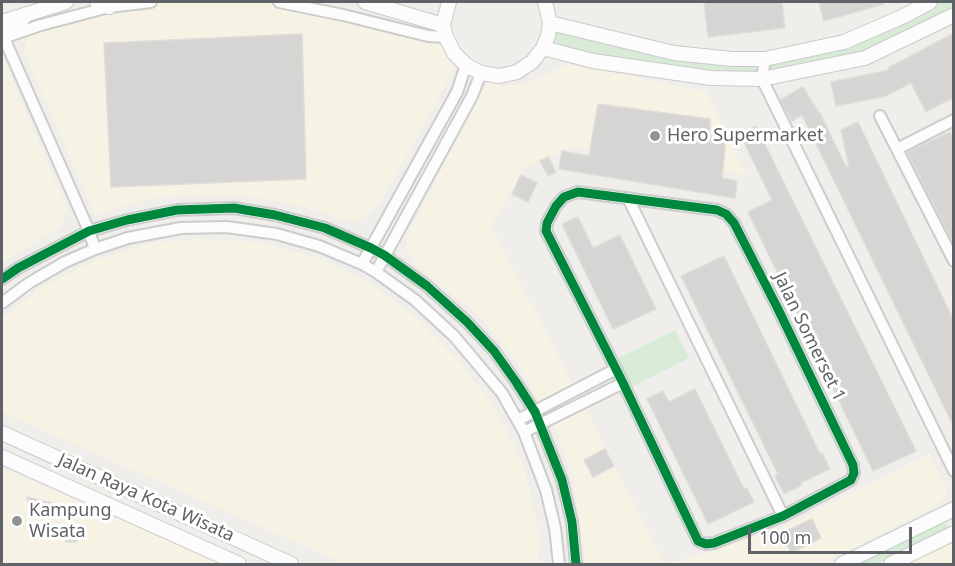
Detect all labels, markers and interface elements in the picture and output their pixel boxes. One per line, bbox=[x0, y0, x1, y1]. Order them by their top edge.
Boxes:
place label: Hero Supermarket bbox=[667, 125, 823, 147]
marker: Hero Supermarket bbox=[648, 129, 662, 143]
street label: Jalan Somerset 1 bbox=[768, 269, 850, 405]
street label: Jalan Raya Kota Wisata bbox=[54, 449, 238, 547]
place label: Kampung Wisata bbox=[29, 500, 111, 542]
marker: Kampung Wisata bbox=[10, 514, 24, 528]
scale bar bbox=[751, 515, 914, 553]
text: 100 m bbox=[759, 525, 811, 549]

